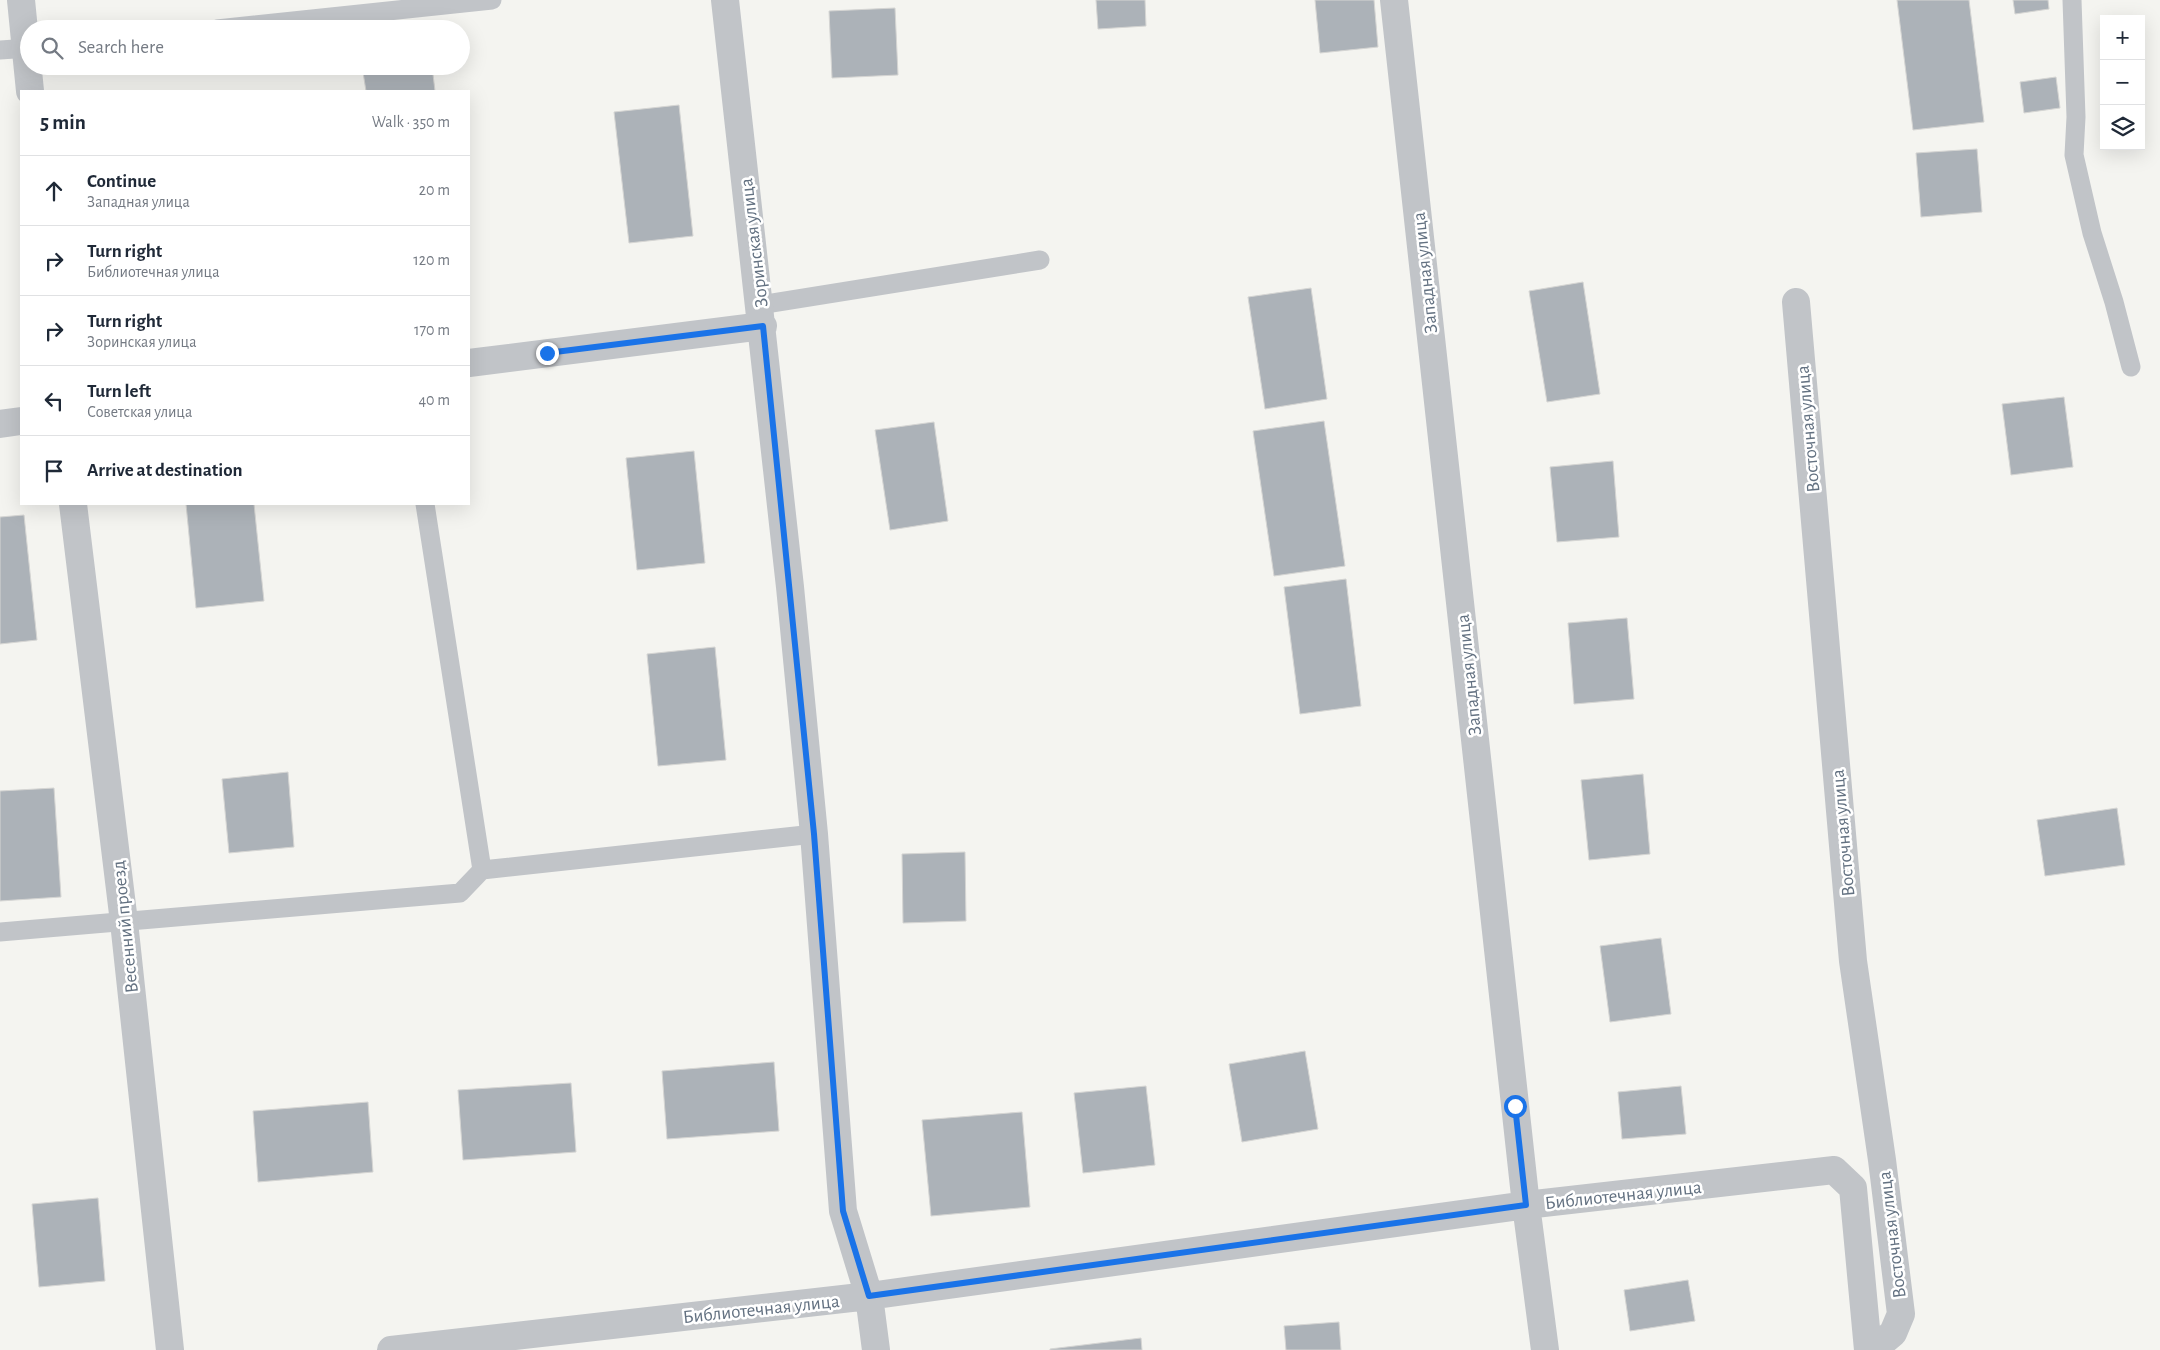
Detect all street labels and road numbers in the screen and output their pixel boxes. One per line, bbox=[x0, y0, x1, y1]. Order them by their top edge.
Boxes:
street label: Зоринская улица bbox=[737, 177, 772, 308]
street label: Западная улица bbox=[1410, 211, 1441, 335]
street label: Восточная улица bbox=[1793, 364, 1824, 493]
street label: Западная улица bbox=[1454, 613, 1485, 737]
street label: Восточная улица bbox=[1828, 768, 1859, 897]
street label: Весенний проезд bbox=[109, 860, 142, 994]
street label: Восточная улица bbox=[1875, 1170, 1910, 1299]
street label: Библиотечная улица bbox=[1544, 1178, 1703, 1213]
street label: Библиотечная улица bbox=[682, 1292, 841, 1327]

